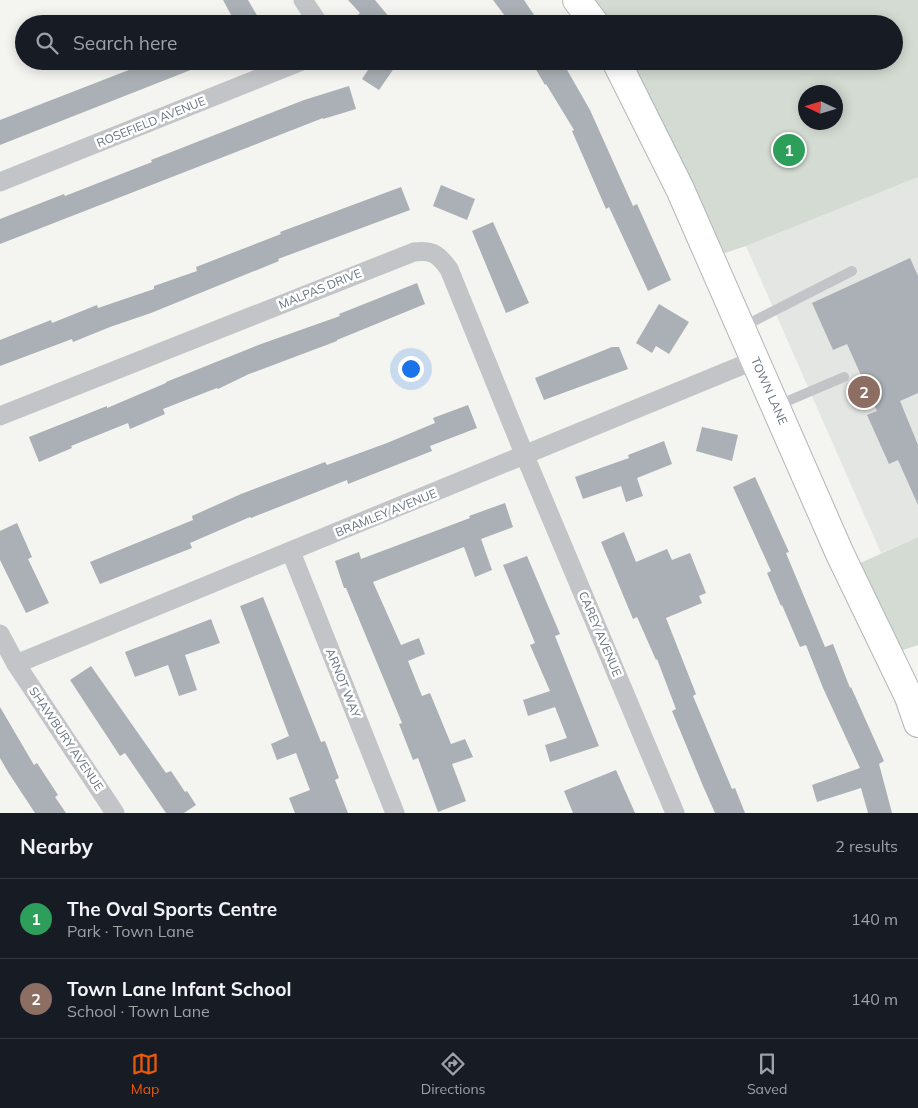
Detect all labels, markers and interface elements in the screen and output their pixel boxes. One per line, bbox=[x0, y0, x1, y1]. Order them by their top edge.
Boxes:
search box bbox=[15, 15, 903, 70]
icon: search bbox=[33, 29, 61, 57]
text: Search here bbox=[73, 31, 177, 55]
north arrow bbox=[798, 85, 843, 130]
street label: ROSEFIELD AVENUE bbox=[94, 93, 207, 150]
pin: 1 bbox=[773, 131, 805, 169]
street label: MALPAS DRIVE bbox=[276, 265, 363, 312]
street label: TOWN LANE bbox=[748, 355, 791, 427]
your location bbox=[398, 356, 424, 382]
pin: 2 bbox=[848, 373, 880, 411]
street label: BRAMLEY AVENUE bbox=[333, 485, 439, 540]
street label: CAREY AVENUE bbox=[576, 589, 625, 679]
street label: ARNOT WAY bbox=[323, 646, 364, 720]
street label: SHAWBURY AVENUE bbox=[26, 684, 107, 794]
text: Nearby bbox=[20, 833, 93, 859]
text: 2 results bbox=[835, 836, 898, 856]
text: The Oval Sports Centre bbox=[67, 897, 277, 921]
text: 1 bbox=[31, 909, 41, 929]
text: 140 m bbox=[851, 909, 898, 929]
text: Park · Town Lane bbox=[67, 921, 194, 941]
text: Town Lane Infant School bbox=[67, 977, 291, 1001]
text: 2 bbox=[31, 989, 41, 1009]
text: 140 m bbox=[851, 989, 898, 1009]
text: School · Town Lane bbox=[67, 1001, 210, 1021]
tab: Map bbox=[131, 1050, 159, 1098]
tab: Directions bbox=[421, 1050, 486, 1098]
tab: Saved bbox=[747, 1050, 787, 1098]

